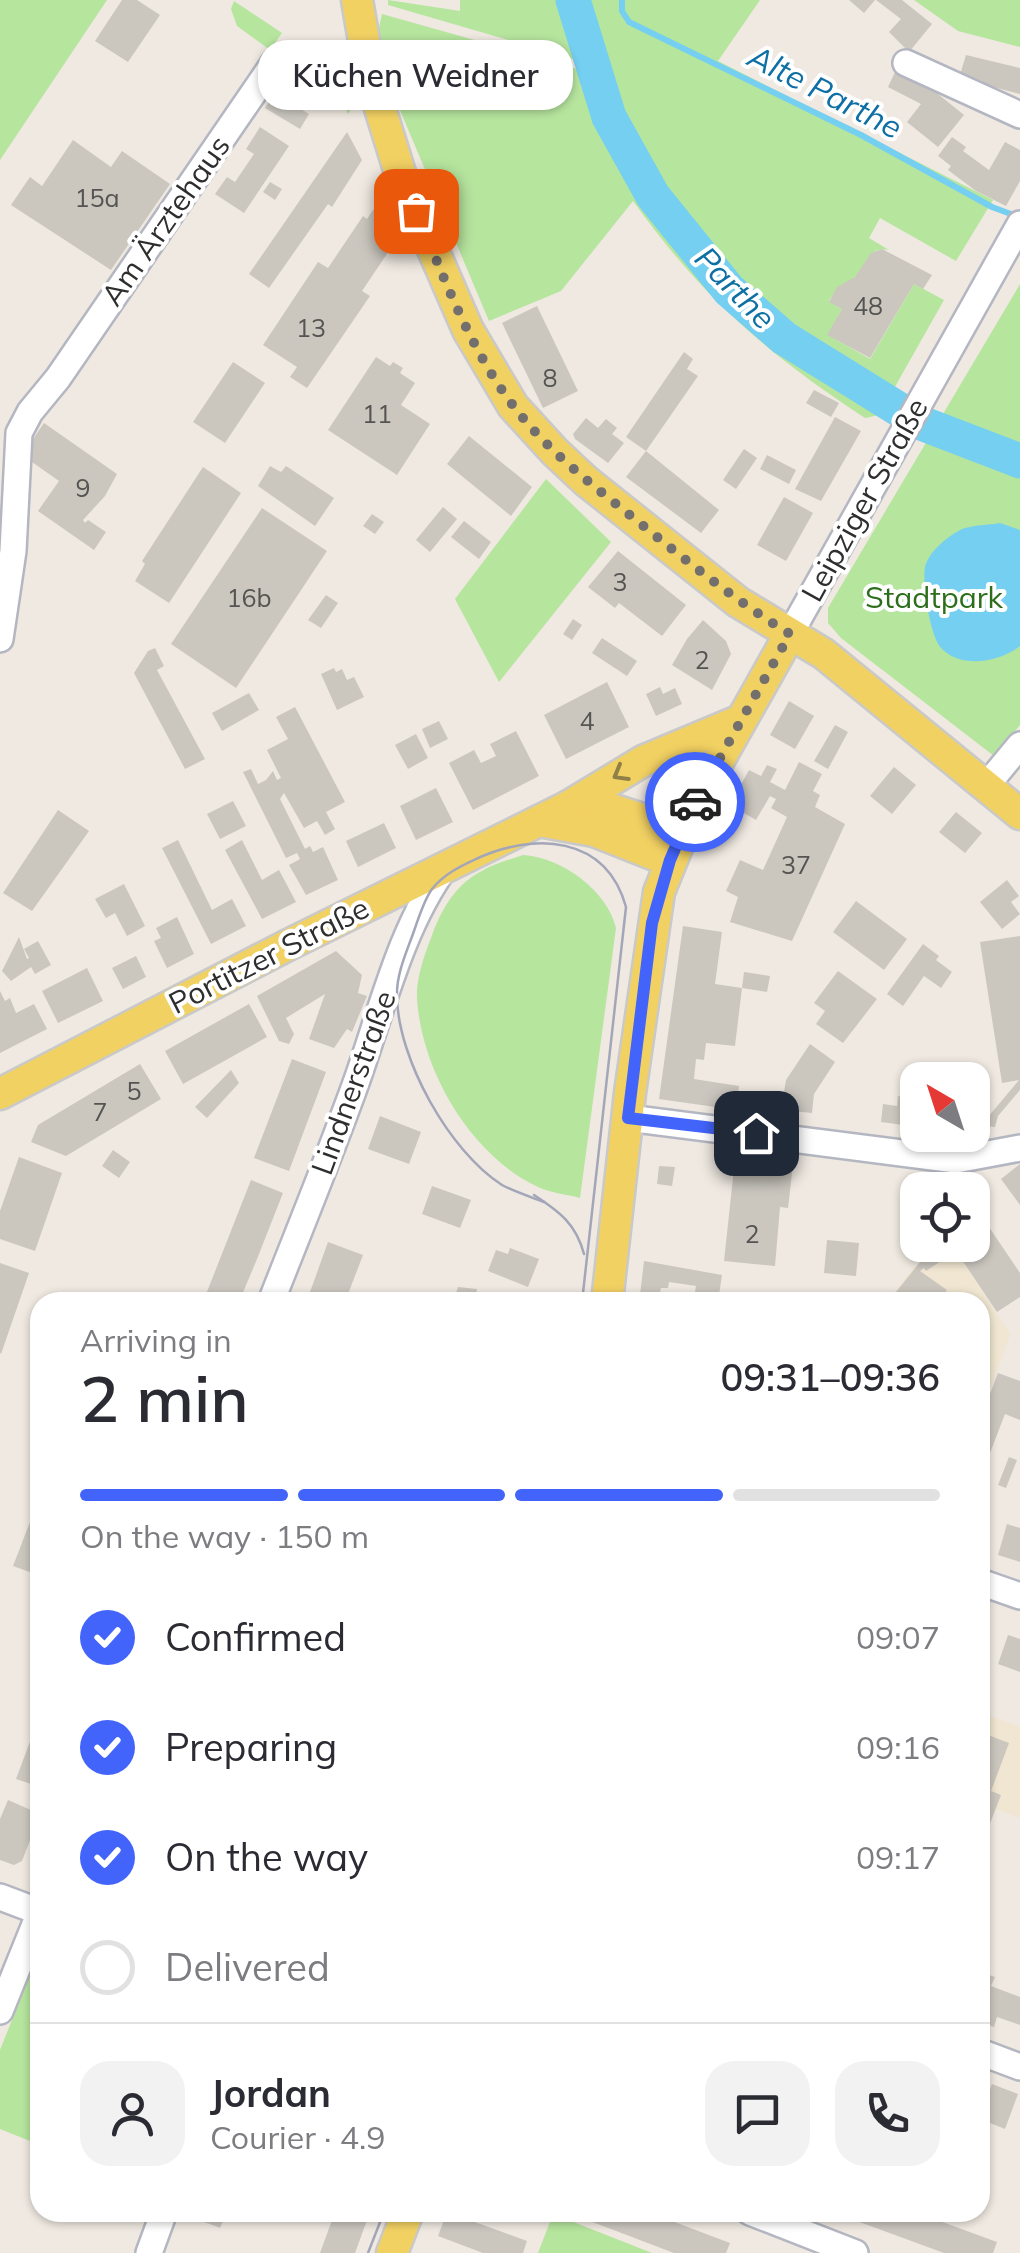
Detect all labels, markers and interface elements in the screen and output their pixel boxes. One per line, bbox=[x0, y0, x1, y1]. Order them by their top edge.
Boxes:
water label: Alte Parthe bbox=[741, 35, 909, 147]
callout: Küchen Weidner bbox=[258, 41, 574, 111]
text: Küchen Weidner bbox=[292, 55, 539, 95]
street label: Am Ärztehaus bbox=[92, 128, 238, 313]
pin bbox=[374, 169, 459, 254]
house number: 15a bbox=[74, 182, 120, 213]
icon: bag bbox=[389, 184, 444, 239]
water label: Parthe bbox=[687, 238, 785, 337]
house number: 48 bbox=[853, 290, 883, 321]
house number: 13 bbox=[296, 312, 326, 343]
house number: 8 bbox=[542, 362, 558, 393]
street label: Leipziger Straße bbox=[793, 391, 936, 608]
house number: 11 bbox=[362, 398, 392, 429]
house number: 9 bbox=[75, 472, 91, 503]
house number: 3 bbox=[612, 566, 628, 597]
park label: Stadtpark bbox=[865, 578, 1004, 616]
house number: 16b bbox=[226, 582, 272, 613]
house number: 2 bbox=[694, 644, 710, 675]
house number: 4 bbox=[579, 705, 595, 736]
courier bbox=[645, 752, 745, 852]
one-way arrow bbox=[613, 762, 631, 781]
icon: car bbox=[668, 775, 723, 830]
house number: 37 bbox=[781, 849, 811, 880]
street label: Portitzer Straße bbox=[162, 888, 375, 1022]
street label: Lindnerstraße bbox=[302, 985, 404, 1180]
north arrow bbox=[900, 1062, 990, 1152]
map controls bbox=[900, 1062, 990, 1262]
house number: 5 bbox=[126, 1075, 142, 1106]
pin bbox=[714, 1091, 799, 1176]
house number: 7 bbox=[92, 1096, 108, 1127]
icon: home bbox=[729, 1106, 784, 1161]
button: locate bbox=[900, 1172, 990, 1262]
house number: 2 bbox=[744, 1218, 760, 1249]
text: Arriving in bbox=[80, 1320, 232, 1360]
text: 09:31–09:36 bbox=[720, 1353, 940, 1401]
text: 2 min bbox=[80, 1357, 249, 1438]
text: On the way · 150 m bbox=[80, 1516, 369, 1556]
icon: check bbox=[80, 1610, 135, 1665]
text: Confirmed bbox=[165, 1613, 346, 1661]
text: 09:07 bbox=[856, 1617, 940, 1657]
icon: check bbox=[80, 1720, 135, 1775]
text: Preparing bbox=[165, 1723, 337, 1771]
text: 09:16 bbox=[856, 1727, 940, 1767]
icon: check bbox=[80, 1830, 135, 1885]
text: On the way bbox=[165, 1833, 368, 1881]
text: 09:17 bbox=[856, 1837, 940, 1877]
text: Delivered bbox=[165, 1943, 330, 1991]
button: person bbox=[80, 2061, 185, 2166]
button: chat bbox=[705, 2061, 810, 2166]
button: phone bbox=[835, 2061, 940, 2166]
text: Jordan bbox=[210, 2069, 331, 2117]
text: Courier · 4.9 bbox=[210, 2117, 386, 2157]

